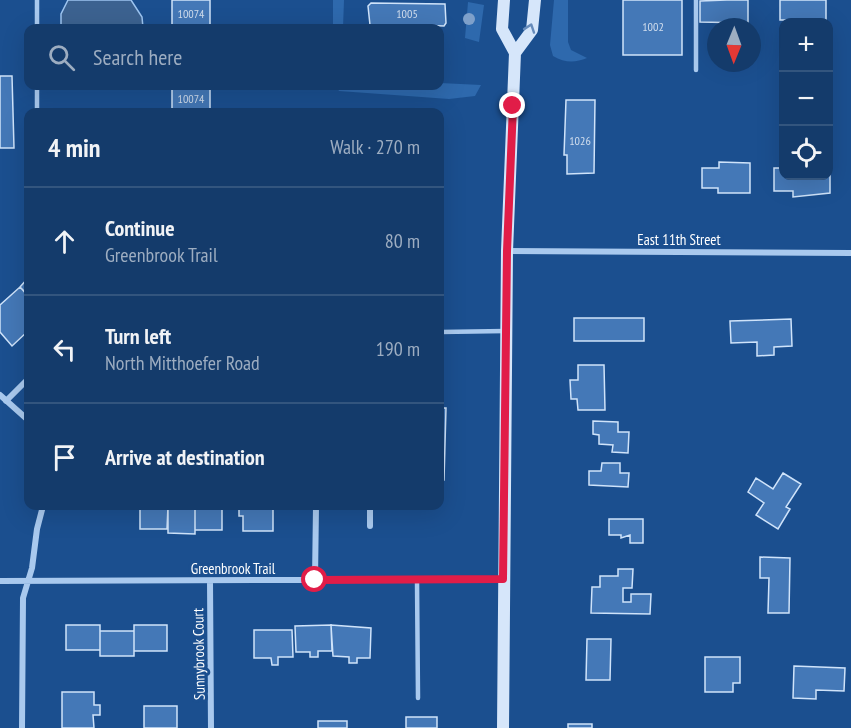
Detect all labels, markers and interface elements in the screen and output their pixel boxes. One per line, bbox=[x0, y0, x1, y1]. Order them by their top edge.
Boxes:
house number: 10074 bbox=[177, 6, 205, 21]
house number: 1005 bbox=[396, 6, 418, 21]
north arrow bbox=[707, 18, 761, 72]
map controls bbox=[779, 18, 833, 180]
button: + bbox=[779, 18, 833, 72]
house number: 1002 bbox=[642, 19, 664, 34]
search box bbox=[24, 24, 444, 90]
one-way arrow bbox=[522, 24, 535, 34]
icon: search bbox=[45, 41, 78, 74]
text: Search here bbox=[93, 43, 182, 71]
button: − bbox=[779, 72, 833, 126]
house number: 10074 bbox=[177, 91, 205, 106]
route end bbox=[499, 92, 525, 118]
button: locate bbox=[779, 126, 833, 180]
text: 4 min bbox=[48, 131, 101, 164]
house number: 1026 bbox=[569, 133, 591, 148]
text: Walk · 270 m bbox=[330, 134, 420, 160]
text: Continue bbox=[105, 214, 175, 242]
icon: ahead bbox=[48, 225, 81, 258]
text: 80 m bbox=[385, 228, 420, 254]
street label: East 11th Street bbox=[637, 230, 721, 249]
text: Greenbrook Trail bbox=[105, 242, 218, 268]
text: Turn left bbox=[105, 322, 171, 350]
icon: left bbox=[48, 333, 81, 366]
text: 190 m bbox=[376, 336, 420, 362]
text: North Mitthoefer Road bbox=[105, 350, 260, 376]
icon: arrive bbox=[48, 441, 81, 474]
text: Arrive at destination bbox=[105, 443, 265, 471]
street label: Greenbrook Trail bbox=[191, 559, 276, 578]
route start bbox=[301, 566, 327, 592]
street label: Sunnybrook Court bbox=[188, 608, 209, 700]

